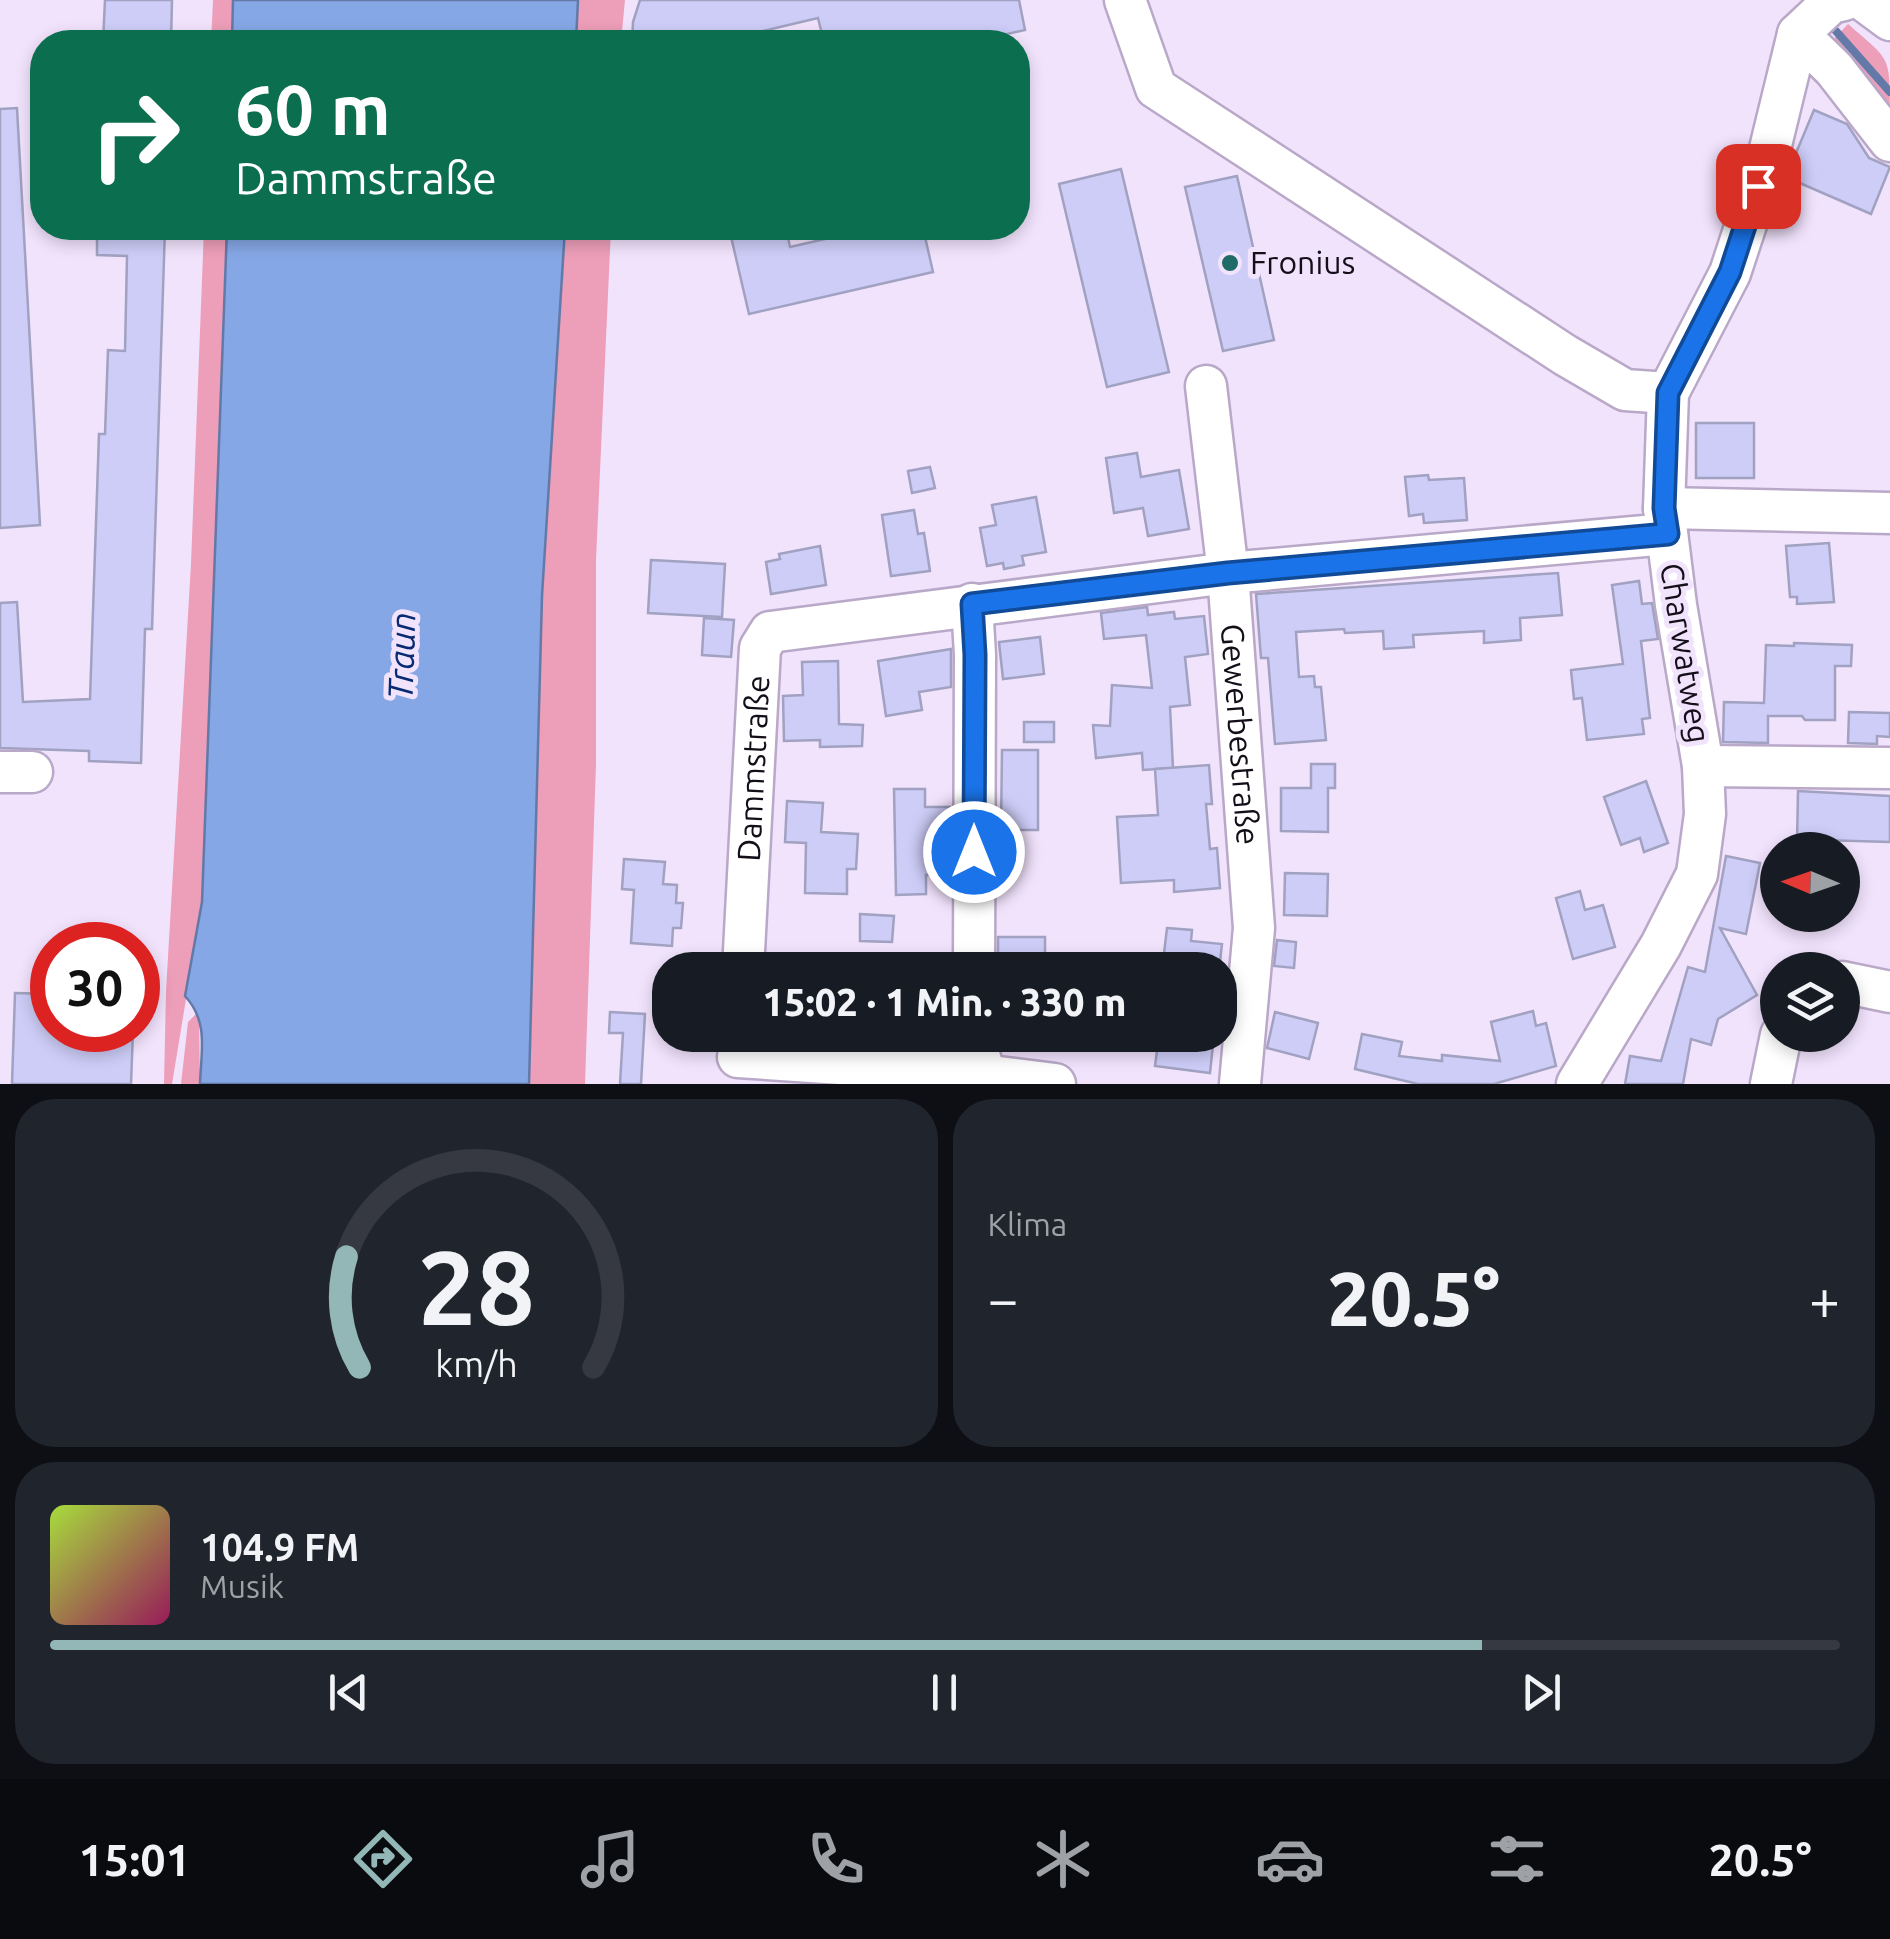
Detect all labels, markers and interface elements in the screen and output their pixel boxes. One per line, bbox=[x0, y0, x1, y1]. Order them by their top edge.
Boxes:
icon: right bbox=[70, 70, 200, 200]
text: 60 m bbox=[235, 70, 391, 148]
pin bbox=[1716, 144, 1801, 229]
text: Dammstraße bbox=[235, 152, 497, 203]
icon: arrive bbox=[1731, 159, 1786, 214]
place label: Fronius bbox=[1250, 244, 1355, 280]
marker: Fronius bbox=[1219, 252, 1241, 274]
street label: Charwatweg bbox=[1654, 560, 1718, 745]
water label: Traun bbox=[379, 611, 423, 701]
street label: Gewerbestraße bbox=[1215, 622, 1267, 846]
street label: Dammstraße bbox=[730, 674, 776, 862]
position arrow bbox=[922, 800, 1026, 904]
north arrow bbox=[1760, 832, 1860, 932]
map controls bbox=[1760, 832, 1860, 1052]
speed limit sign: 30 bbox=[30, 922, 160, 1052]
button: layers bbox=[1760, 952, 1860, 1052]
text: 15:02 · 1 Min. · 330 m bbox=[763, 981, 1126, 1023]
text: Klima bbox=[988, 1206, 1067, 1242]
text: 28 bbox=[418, 1228, 535, 1345]
text: 20.5° bbox=[1327, 1256, 1500, 1340]
text: − bbox=[988, 1268, 1019, 1329]
text: + bbox=[1809, 1268, 1840, 1329]
text: km/h bbox=[435, 1344, 518, 1384]
text: 104.9 FM bbox=[200, 1526, 359, 1568]
text: Musik bbox=[200, 1568, 284, 1604]
icon: previous bbox=[321, 1665, 376, 1720]
icon: pause bbox=[917, 1665, 972, 1720]
icon: next bbox=[1514, 1665, 1569, 1720]
icon: directions bbox=[348, 1824, 418, 1894]
icon: music bbox=[575, 1824, 645, 1894]
icon: phone bbox=[801, 1824, 871, 1894]
icon: climate bbox=[1028, 1824, 1098, 1894]
icon: car bbox=[1255, 1824, 1325, 1894]
icon: filters bbox=[1482, 1824, 1552, 1894]
text: 15:01 bbox=[78, 1834, 191, 1885]
text: 20.5° bbox=[1708, 1834, 1812, 1885]

